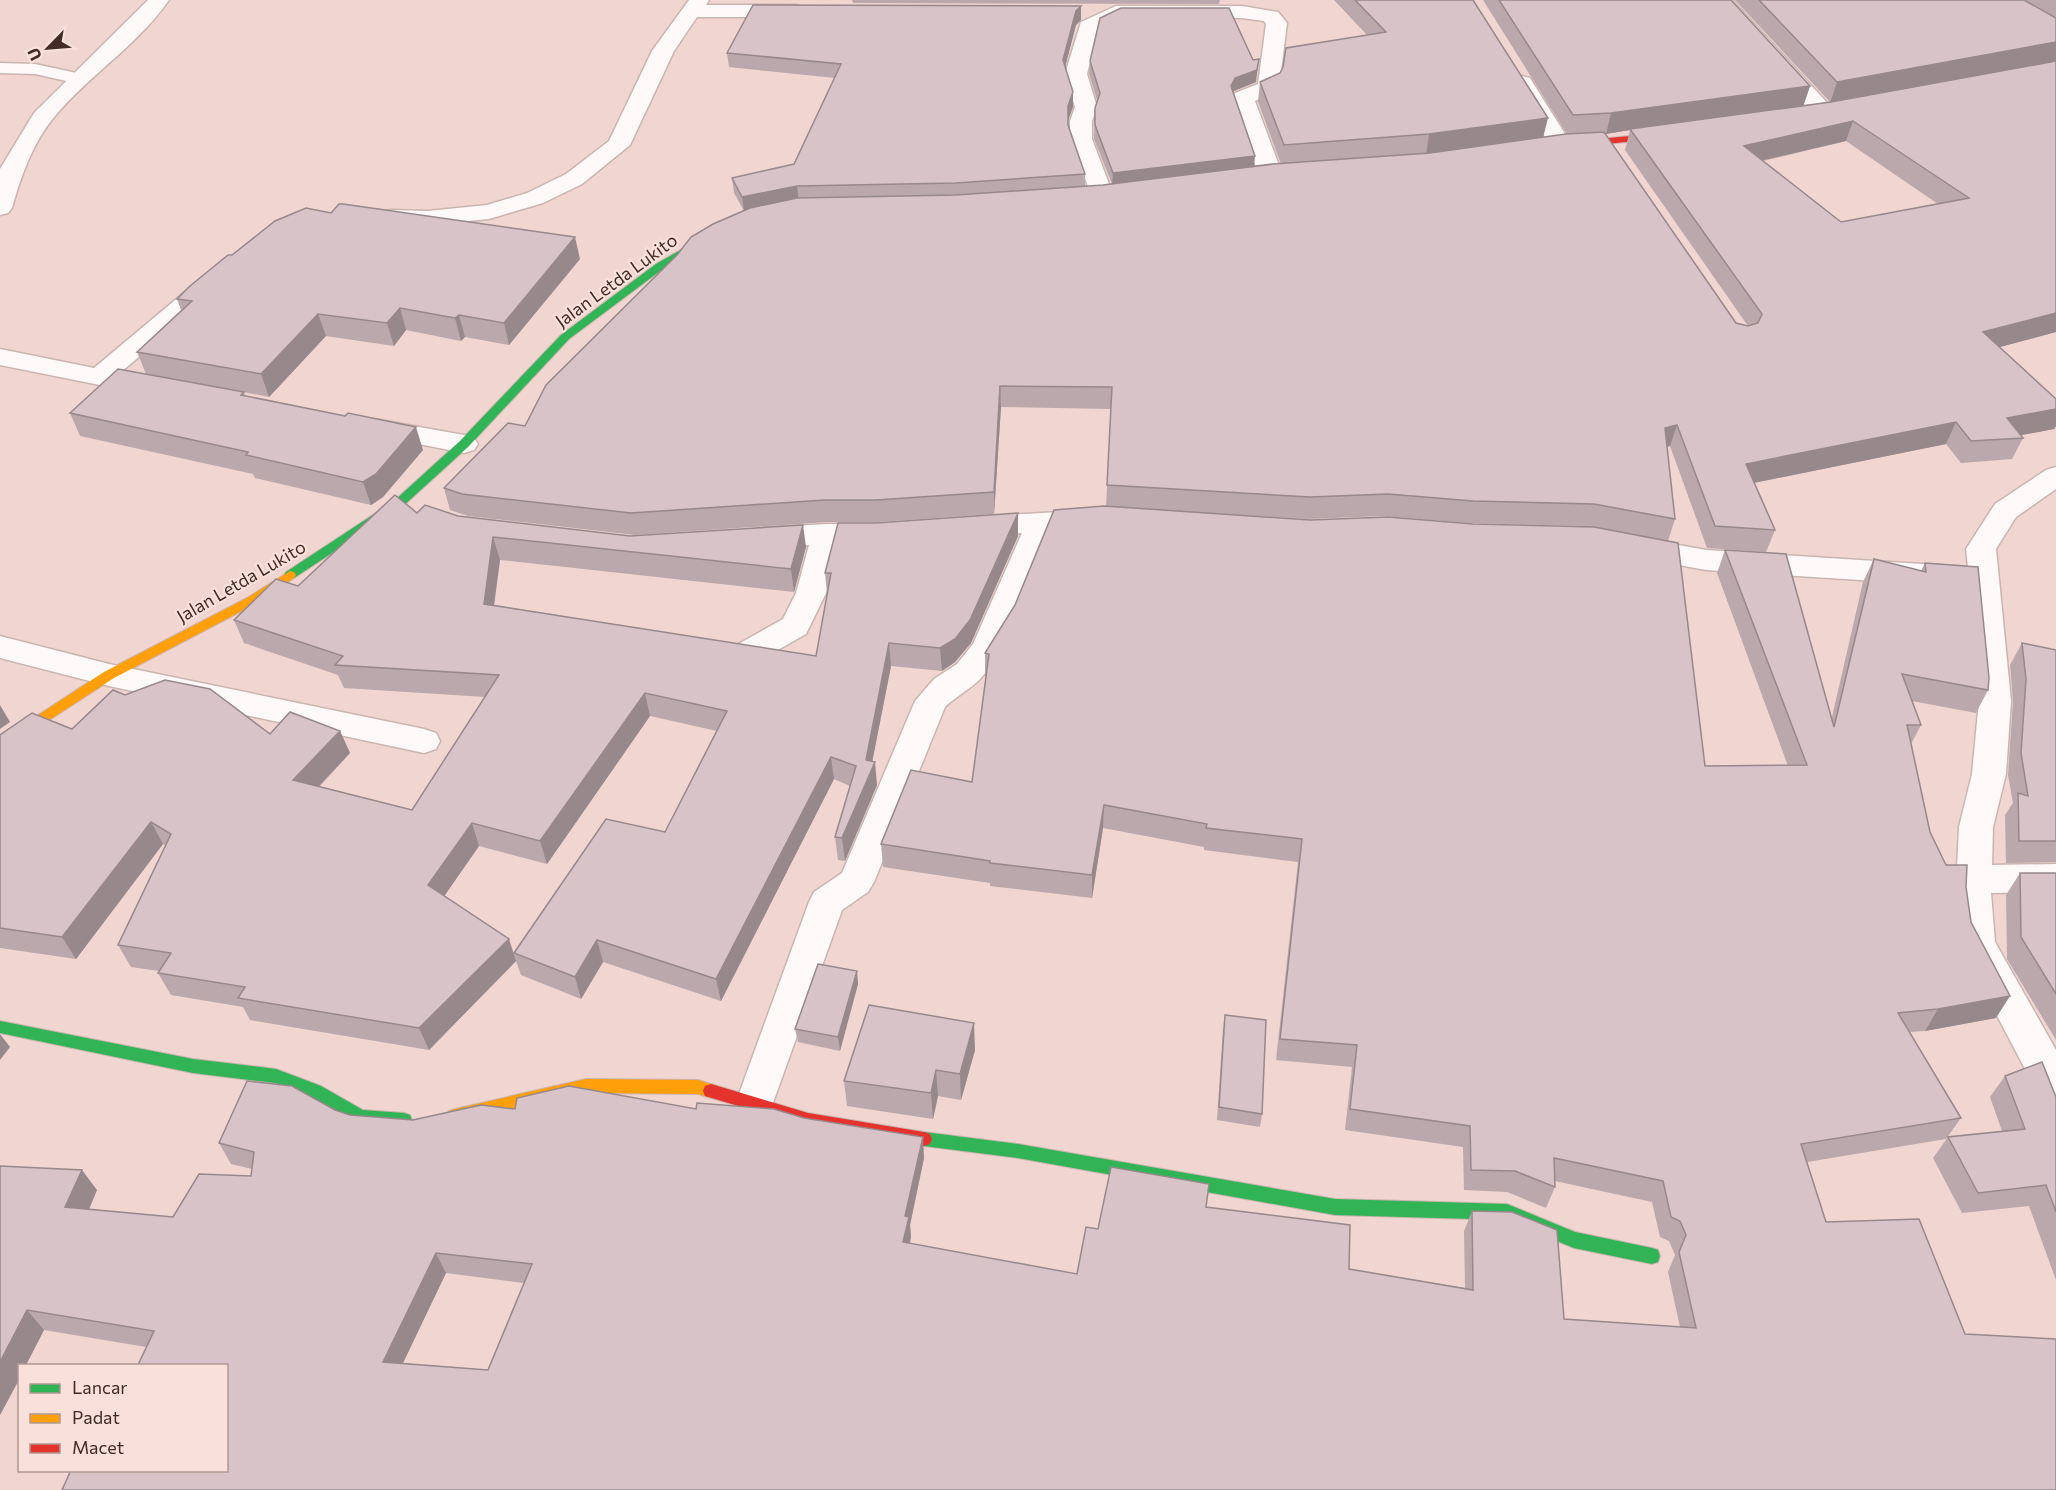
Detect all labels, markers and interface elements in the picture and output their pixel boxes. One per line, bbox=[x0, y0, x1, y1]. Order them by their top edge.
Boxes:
north arrow bbox=[18, 18, 78, 78]
text: U bbox=[23, 45, 45, 64]
street label: Jalan Letda Lukito bbox=[551, 228, 681, 332]
street label: Jalan Letda Lukito bbox=[173, 535, 309, 627]
legend bbox=[18, 1364, 228, 1472]
text: Lancar bbox=[72, 1376, 128, 1398]
text: Padat bbox=[72, 1406, 120, 1428]
text: Macet bbox=[72, 1436, 124, 1458]

